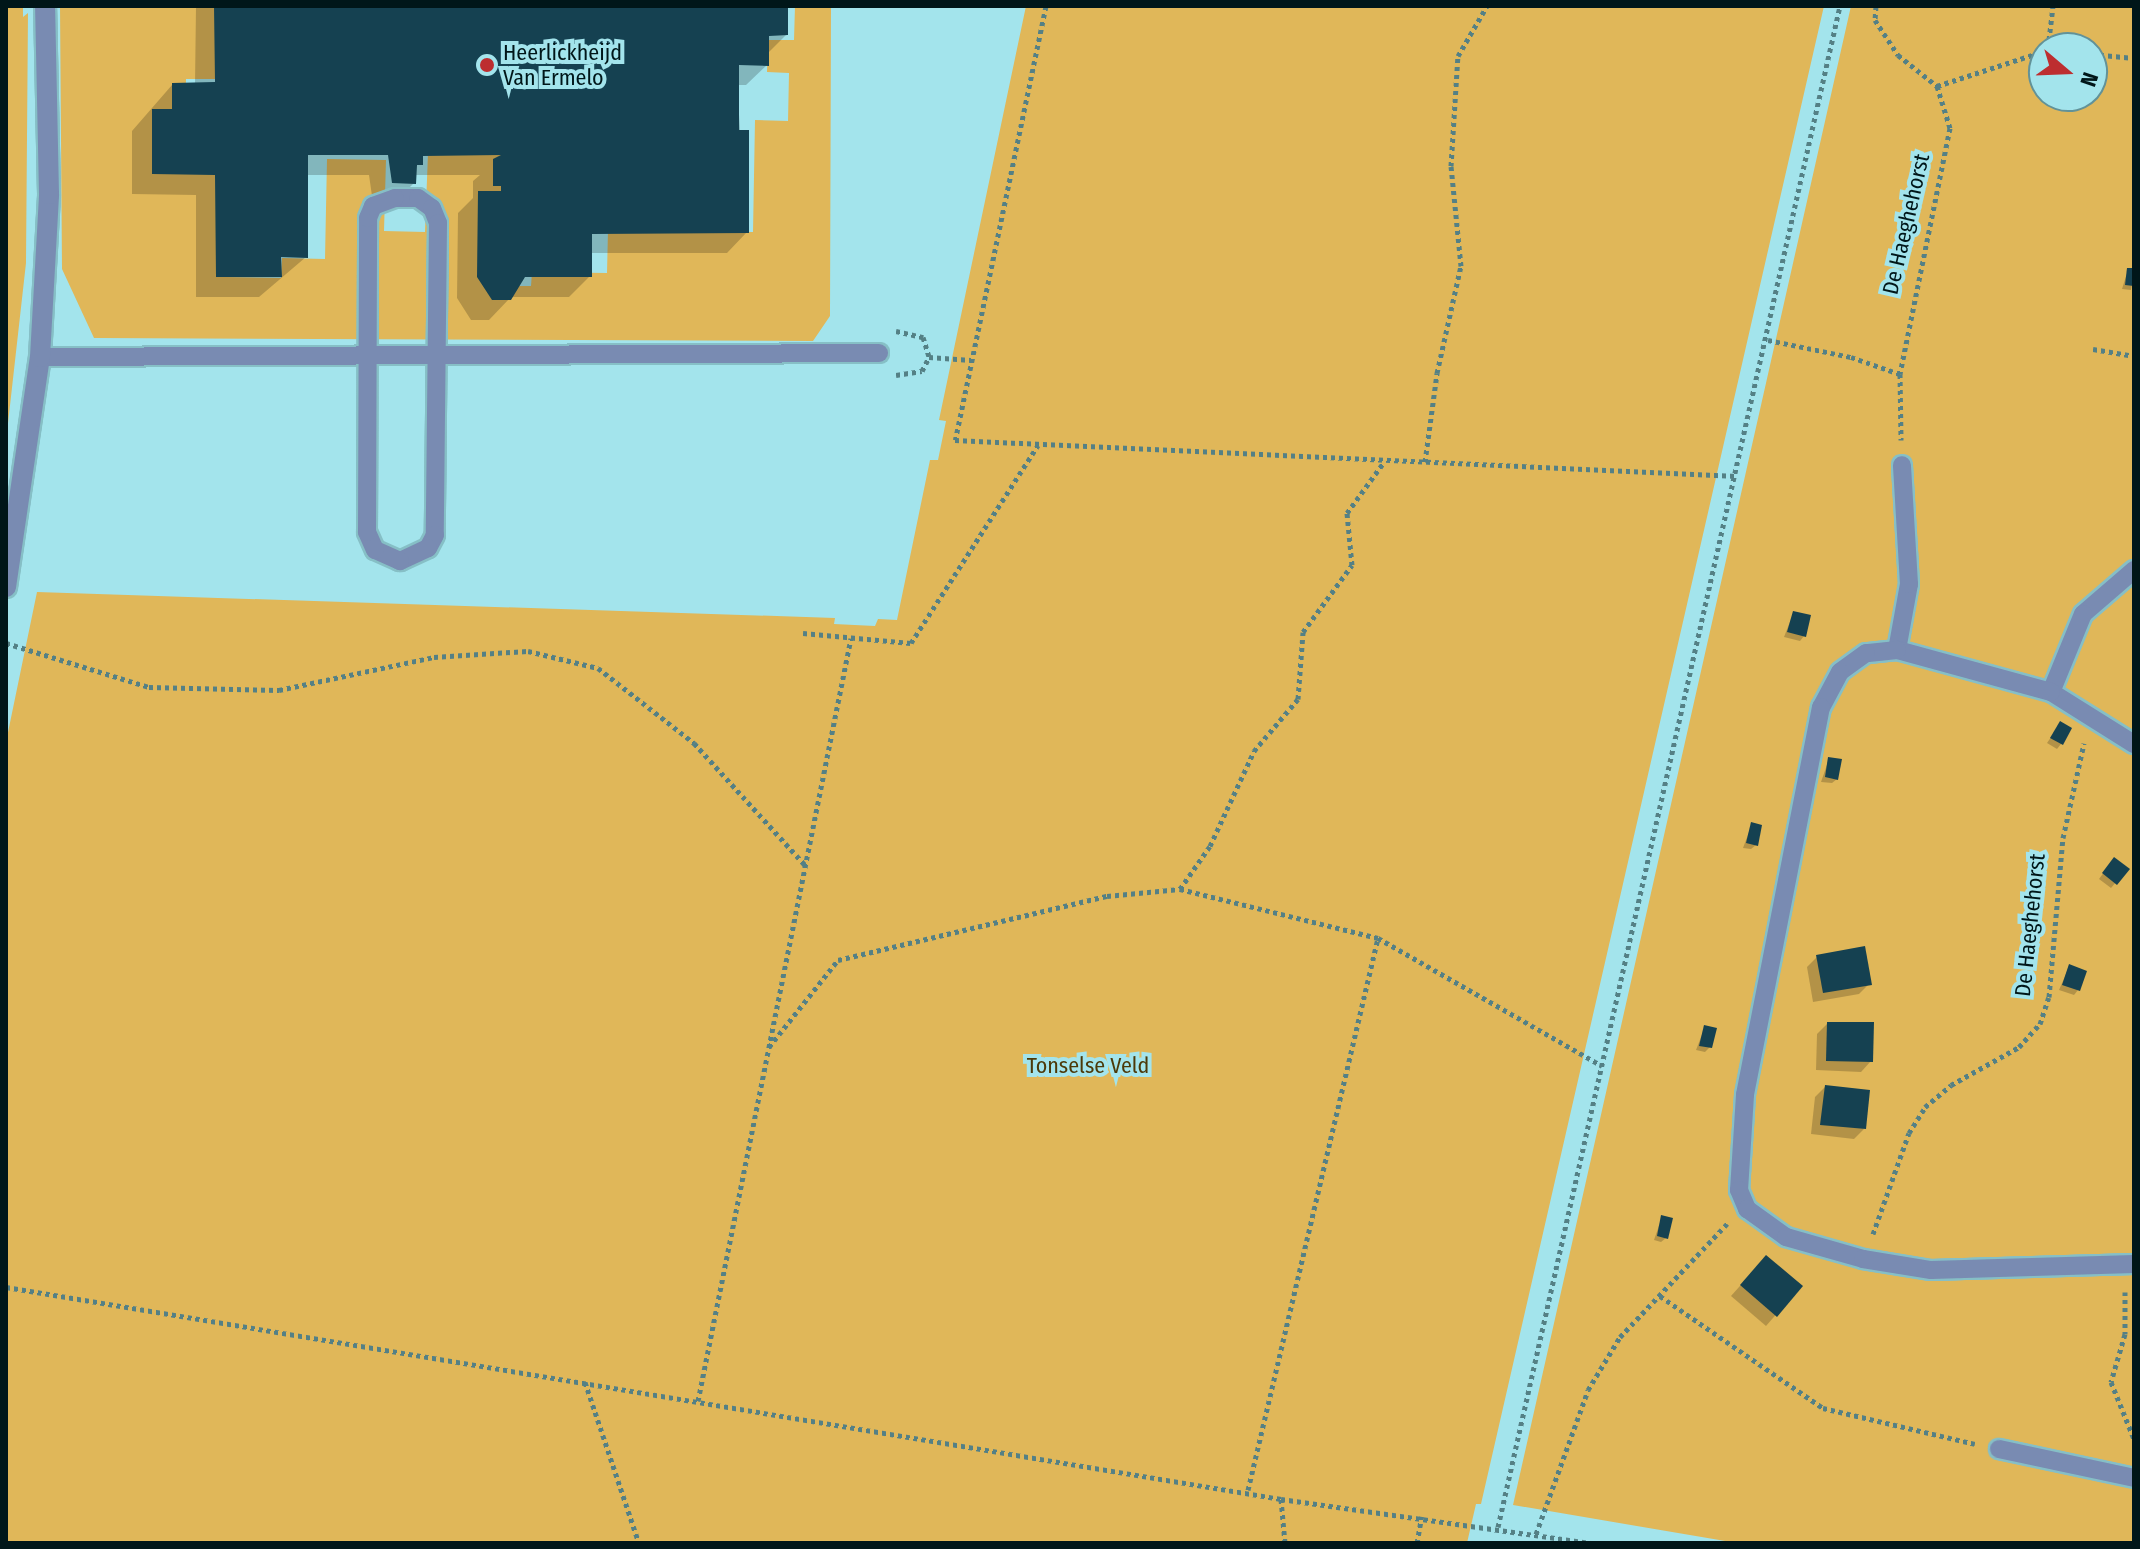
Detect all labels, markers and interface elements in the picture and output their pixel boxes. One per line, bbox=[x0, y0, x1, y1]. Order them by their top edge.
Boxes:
north arrow bbox=[2028, 32, 2108, 112]
place label: Heerlickheijd Van Ermelo bbox=[503, 39, 622, 90]
marker: Heerlickheijd Van Ermelo bbox=[478, 56, 496, 74]
text: N bbox=[2074, 69, 2104, 90]
street label: De Haeghehorst bbox=[1877, 151, 1935, 297]
street label: De Haeghehorst bbox=[2009, 852, 2051, 998]
park label: Tonselse Veld bbox=[1027, 1053, 1149, 1079]

